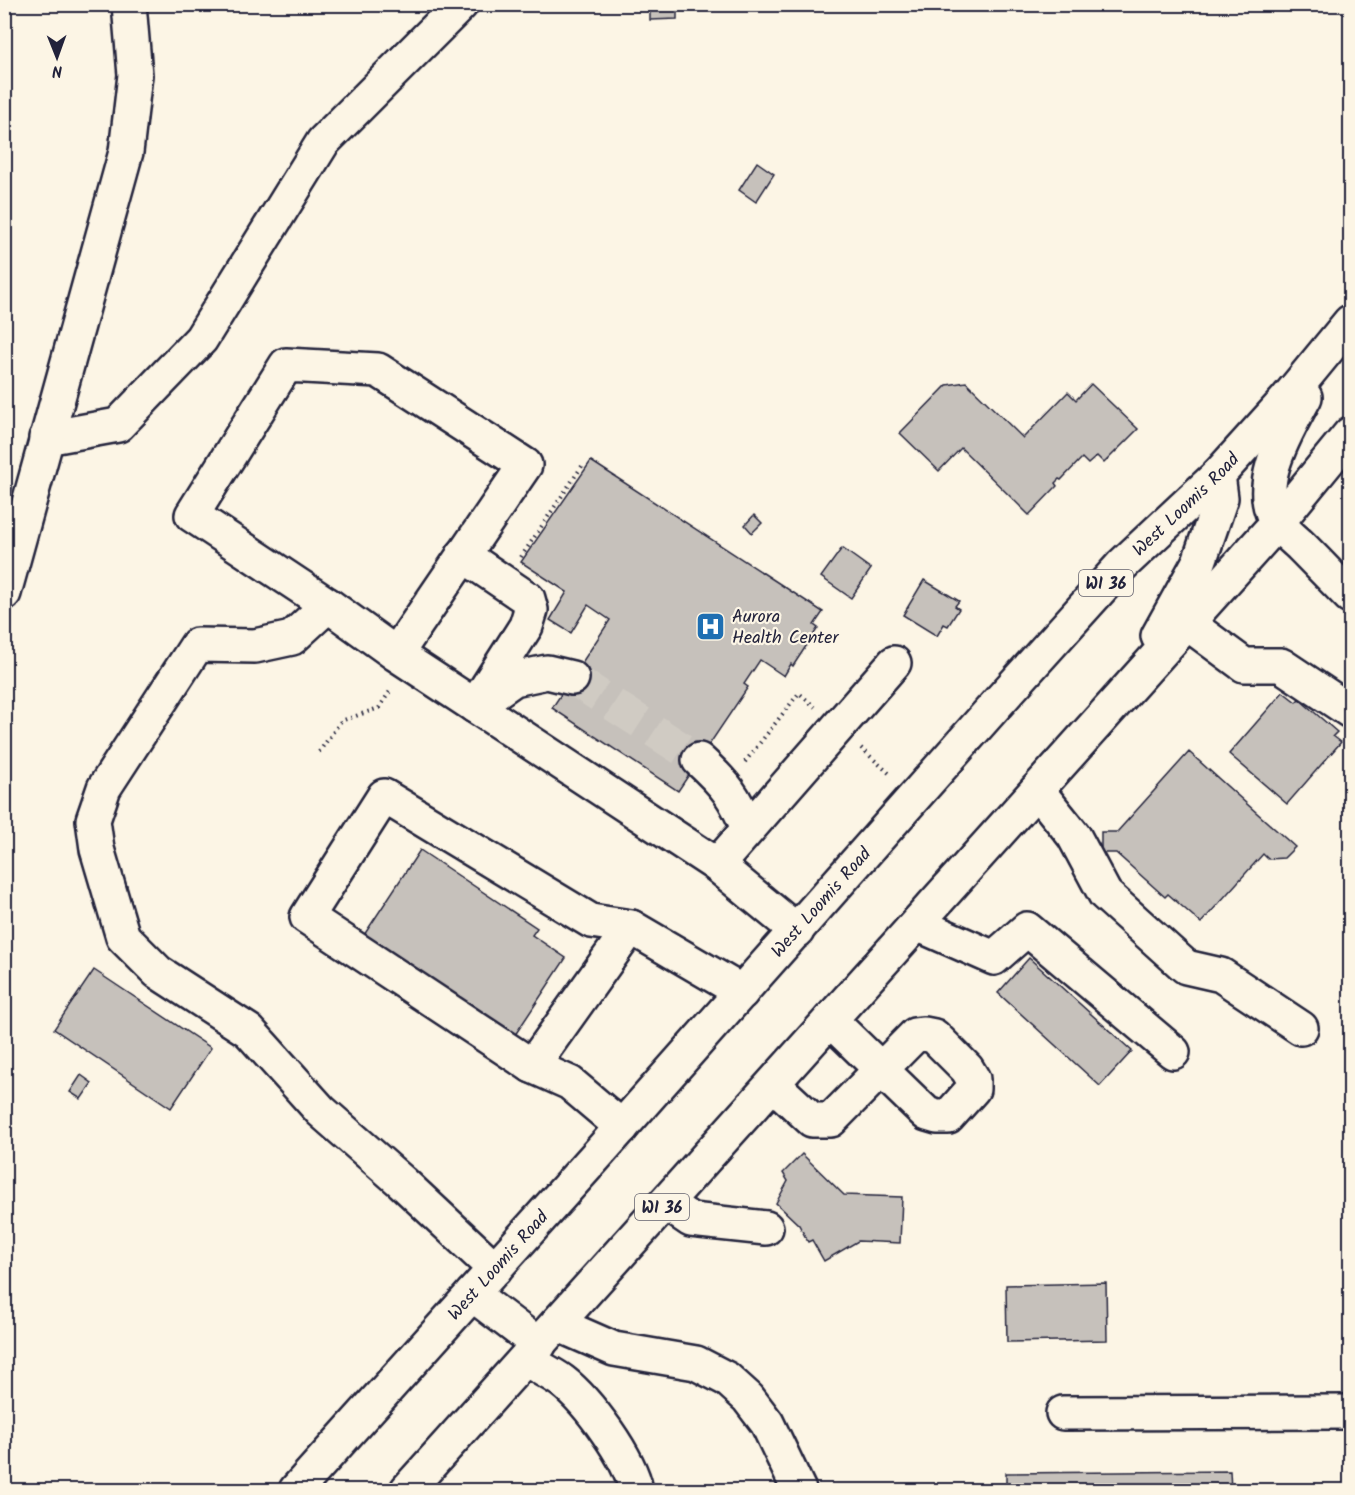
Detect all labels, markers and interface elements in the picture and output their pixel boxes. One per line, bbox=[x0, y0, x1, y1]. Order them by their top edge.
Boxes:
north arrow bbox=[27, 27, 87, 87]
text: N bbox=[52, 58, 63, 83]
street label: West Loomis Road bbox=[1126, 446, 1248, 564]
road number: WI 36 bbox=[1079, 570, 1133, 596]
place label: Aurora Health Center bbox=[732, 603, 839, 653]
hospital icon: Aurora Health Center bbox=[695, 610, 727, 642]
street label: West Loomis Road bbox=[765, 841, 880, 965]
road number: WI 36 bbox=[635, 1194, 689, 1220]
street label: West Loomis Road bbox=[441, 1204, 557, 1328]

